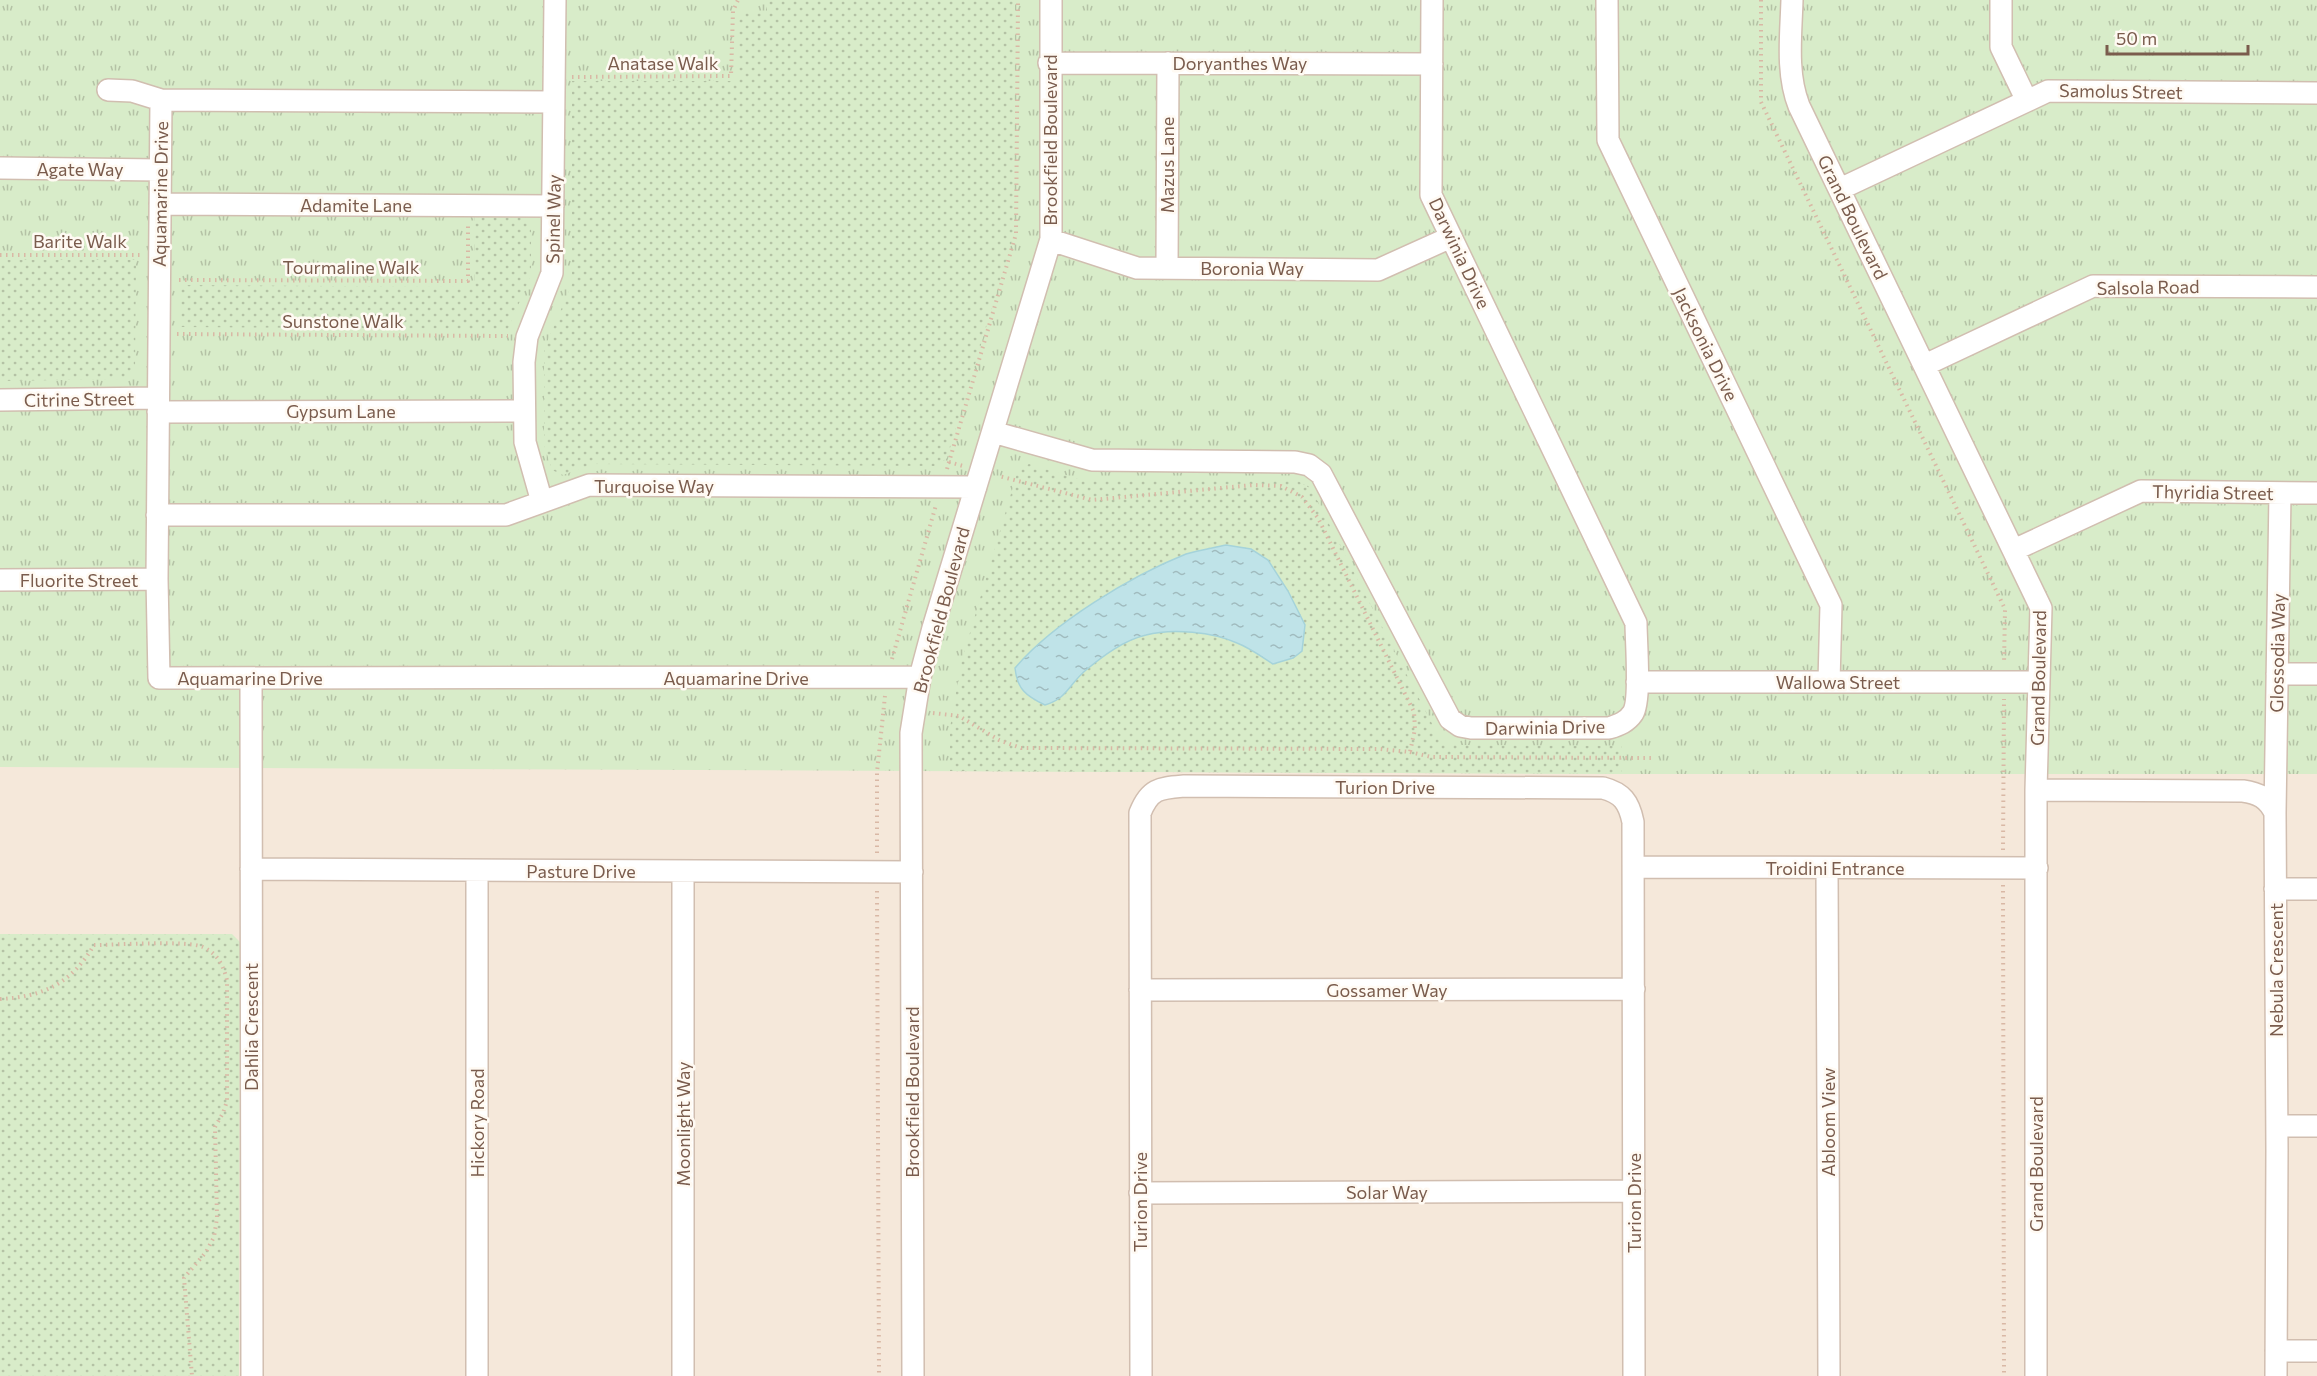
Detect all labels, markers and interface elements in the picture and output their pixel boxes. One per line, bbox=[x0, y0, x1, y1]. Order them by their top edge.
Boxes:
scale bar bbox=[2107, 18, 2248, 56]
text: 50 m bbox=[2116, 27, 2157, 49]
street label: Anatase Walk bbox=[607, 52, 719, 74]
street label: Doryanthes Way bbox=[1173, 52, 1307, 74]
street label: Brookfield Boulevard bbox=[1039, 54, 1061, 226]
street label: Samolus Street bbox=[2059, 79, 2183, 103]
street label: Mazus Lane bbox=[1156, 117, 1178, 213]
street label: Aquamarine Drive bbox=[148, 121, 172, 267]
street label: Grand Boulevard bbox=[1813, 151, 1893, 283]
street label: Agate Way bbox=[36, 158, 124, 180]
street label: Spinel Way bbox=[541, 174, 565, 264]
street label: Adamite Lane bbox=[300, 194, 412, 216]
street label: Darwinia Drive bbox=[1425, 194, 1495, 312]
street label: Barite Walk bbox=[33, 230, 127, 252]
street label: Tourmaline Walk bbox=[283, 256, 420, 278]
street label: Boronia Way bbox=[1200, 257, 1304, 279]
street label: Salsola Road bbox=[2096, 275, 2200, 299]
street label: Jacksonia Drive bbox=[1669, 284, 1743, 404]
street label: Sunstone Walk bbox=[282, 310, 404, 332]
street label: Citrine Street bbox=[24, 387, 134, 411]
street label: Gypsum Lane bbox=[286, 400, 396, 422]
street label: Turquoise Way bbox=[594, 475, 714, 497]
street label: Thyridia Street bbox=[2152, 480, 2274, 504]
street label: Brookfield Boulevard bbox=[908, 524, 974, 696]
street label: Fluorite Street bbox=[20, 569, 138, 591]
street label: Glossodia Way bbox=[2265, 593, 2289, 713]
street label: Grand Boulevard bbox=[2026, 610, 2050, 746]
street label: Aquamarine Drive bbox=[177, 667, 323, 689]
street label: Aquamarine Drive bbox=[663, 667, 809, 689]
street label: Wallowa Street bbox=[1776, 671, 1900, 693]
street label: Darwinia Drive bbox=[1485, 715, 1605, 739]
street label: Turion Drive bbox=[1335, 776, 1435, 798]
street label: Troidini Entrance bbox=[1765, 857, 1905, 879]
street label: Pasture Drive bbox=[526, 860, 636, 882]
street label: Nebula Crescent bbox=[2265, 903, 2287, 1037]
street label: Dahlia Crescent bbox=[240, 963, 262, 1091]
street label: Gossamer Way bbox=[1326, 979, 1448, 1001]
street label: Brookfield Boulevard bbox=[901, 1006, 923, 1178]
street label: Moonlight Way bbox=[672, 1061, 694, 1187]
street label: Hickory Road bbox=[466, 1068, 488, 1178]
street label: Abloom View bbox=[1817, 1068, 1839, 1176]
street label: Grand Boulevard bbox=[2025, 1096, 2047, 1232]
street label: Turion Drive bbox=[1129, 1152, 1151, 1252]
street label: Turion Drive bbox=[1623, 1153, 1645, 1253]
street label: Solar Way bbox=[1346, 1181, 1428, 1203]

